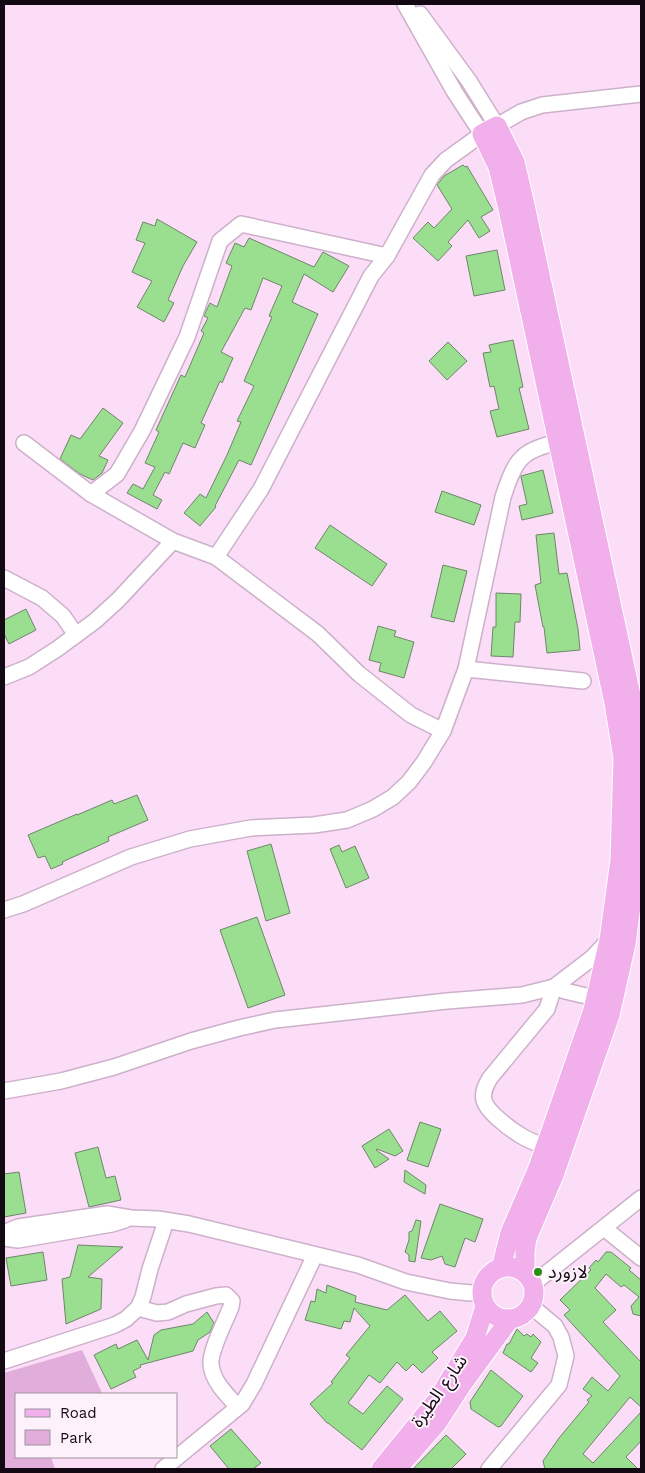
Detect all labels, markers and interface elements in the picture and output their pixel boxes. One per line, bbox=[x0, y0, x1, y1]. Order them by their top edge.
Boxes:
place label: لازورد bbox=[548, 1261, 588, 1283]
marker: لازورد bbox=[532, 1266, 544, 1278]
street label: شارع الطيرة bbox=[406, 1351, 474, 1433]
legend bbox=[15, 1393, 178, 1458]
text: Road bbox=[60, 1404, 97, 1422]
text: Park bbox=[60, 1429, 93, 1447]

